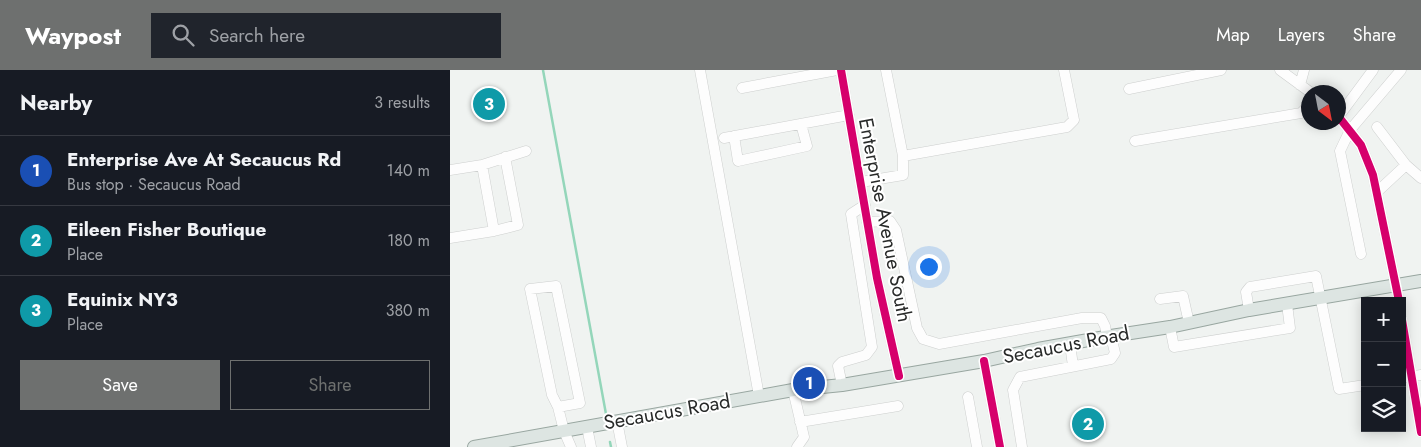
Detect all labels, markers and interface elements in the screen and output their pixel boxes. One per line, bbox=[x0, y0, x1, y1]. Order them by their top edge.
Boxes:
search box bbox=[151, 13, 501, 58]
text: Waypost bbox=[25, 18, 121, 53]
icon: search bbox=[169, 21, 197, 49]
text: Search here bbox=[209, 22, 305, 49]
text: Map bbox=[1216, 22, 1250, 48]
text: Layers bbox=[1278, 22, 1325, 48]
text: Share bbox=[1353, 22, 1396, 48]
pin: 3 bbox=[473, 85, 505, 123]
north arrow bbox=[1301, 85, 1346, 130]
text: Nearby bbox=[20, 88, 92, 118]
text: 3 results bbox=[374, 91, 430, 114]
street label: Enterprise Avenue South bbox=[851, 116, 919, 324]
text: Enterprise Ave At Secaucus Rd bbox=[67, 146, 341, 173]
text: 1 bbox=[32, 159, 40, 182]
text: 140 m bbox=[387, 159, 430, 182]
text: Bus stop · Secaucus Road bbox=[67, 173, 241, 196]
text: Eileen Fisher Boutique bbox=[67, 216, 266, 243]
text: 2 bbox=[31, 229, 41, 252]
text: 180 m bbox=[387, 229, 430, 252]
text: Place bbox=[67, 243, 103, 266]
your location bbox=[916, 254, 942, 280]
text: Equinix NY3 bbox=[67, 286, 178, 313]
map controls bbox=[1361, 297, 1406, 432]
button: + bbox=[1361, 297, 1406, 342]
text: 3 bbox=[31, 299, 41, 322]
text: 380 m bbox=[386, 299, 430, 322]
text: Place bbox=[67, 313, 103, 336]
street label: Secaucus Road bbox=[1000, 319, 1132, 371]
button: − bbox=[1361, 342, 1406, 387]
button: Save bbox=[20, 360, 220, 410]
button: Share bbox=[230, 360, 430, 410]
pin: 1 bbox=[793, 364, 825, 402]
street label: Secaucus Road bbox=[601, 387, 733, 437]
button: layers bbox=[1361, 387, 1406, 432]
pin: 2 bbox=[1072, 405, 1104, 443]

